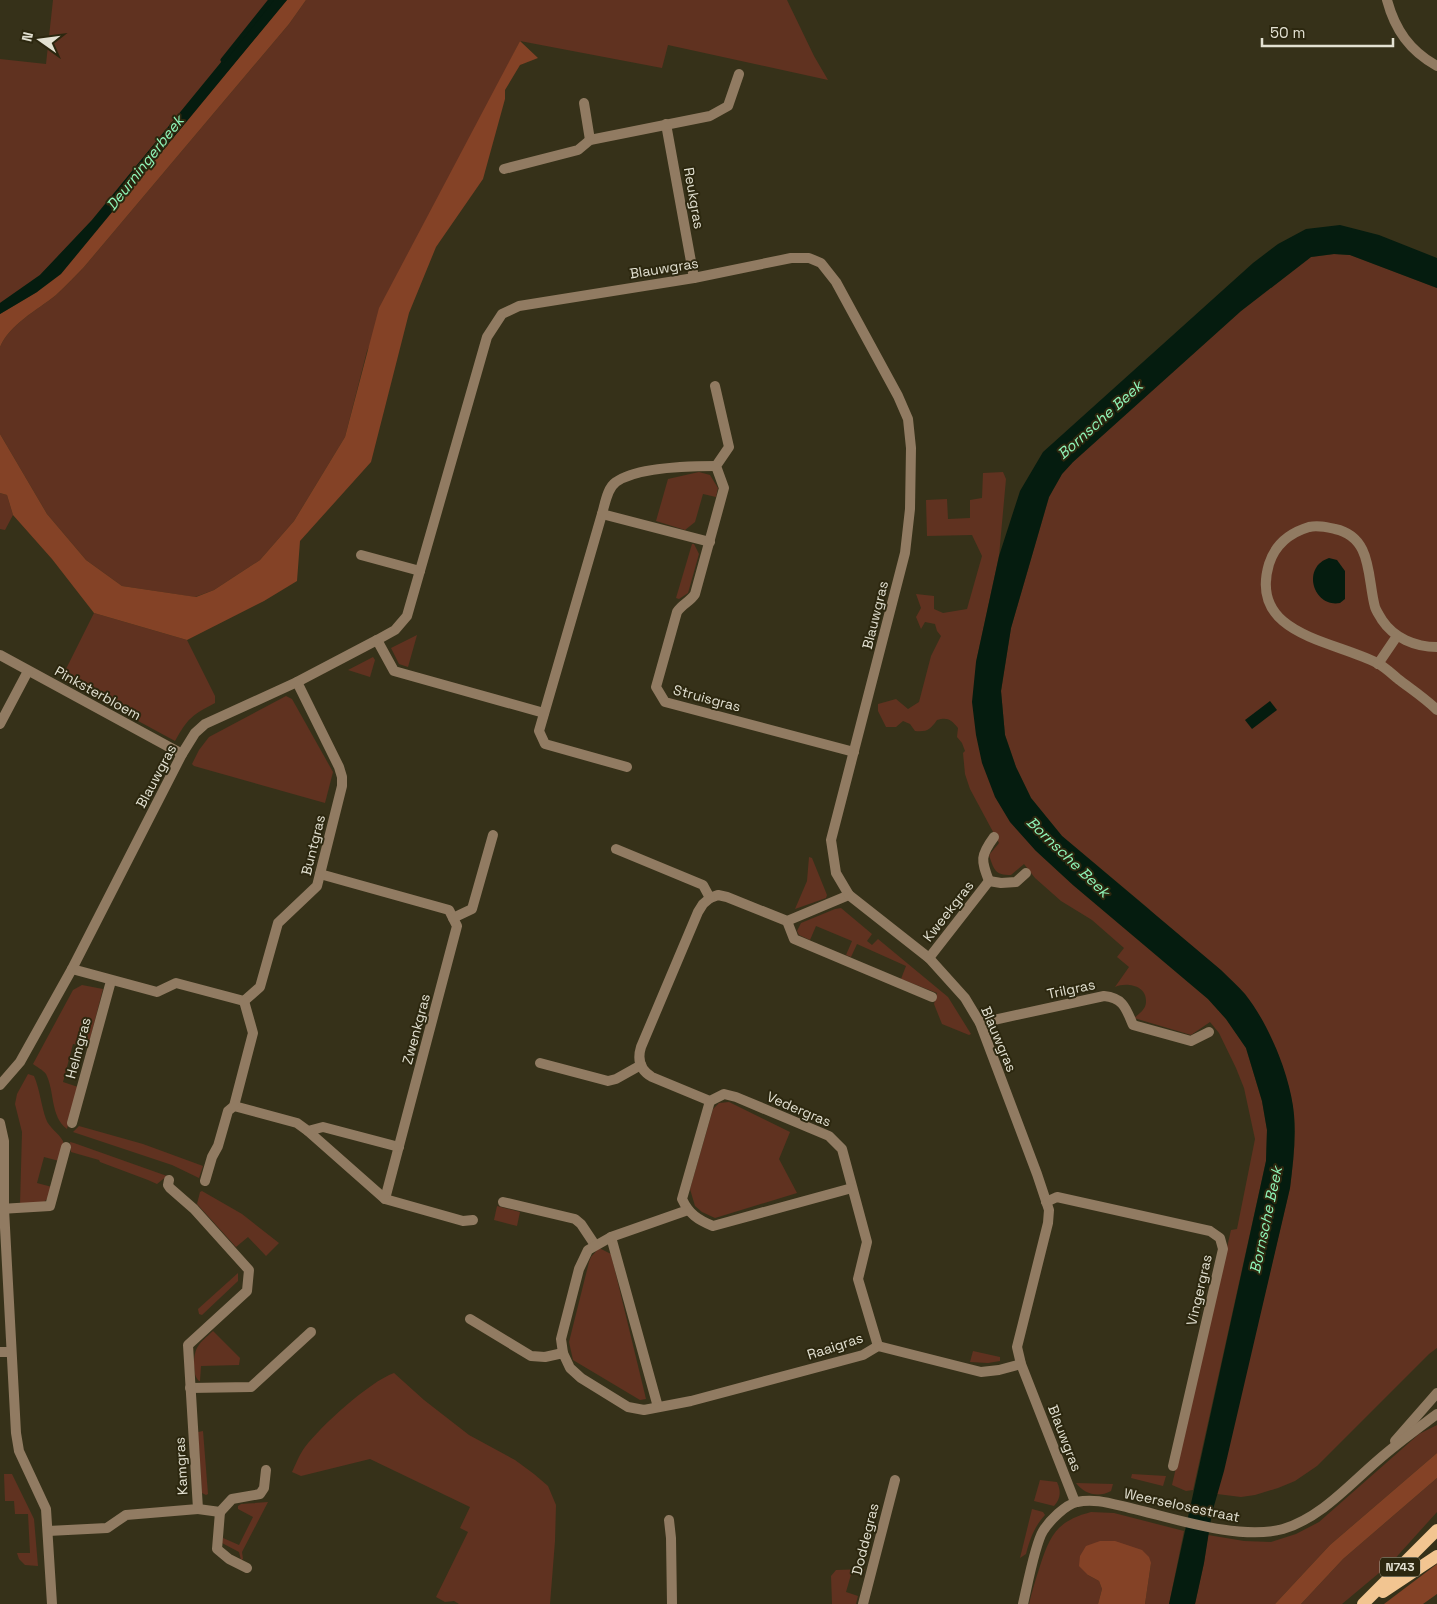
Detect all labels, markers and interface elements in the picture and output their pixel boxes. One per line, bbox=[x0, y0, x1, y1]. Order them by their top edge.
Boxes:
north arrow bbox=[15, 15, 65, 65]
scale bar bbox=[1262, 15, 1393, 47]
text: 50 m bbox=[1270, 23, 1305, 42]
text: N bbox=[18, 30, 37, 44]
water label: Deurningerbeek bbox=[102, 110, 189, 214]
street label: Reukgras bbox=[680, 166, 708, 230]
street label: Blauwgras bbox=[628, 254, 700, 282]
water label: Bornsche Beek bbox=[1053, 375, 1148, 463]
street label: Blauwgras bbox=[858, 579, 892, 651]
street label: Pinksterbloem bbox=[52, 662, 144, 724]
street label: Struisgras bbox=[671, 680, 743, 716]
street label: Blauwgras bbox=[132, 741, 180, 811]
water label: Bornsche Beek bbox=[1023, 812, 1115, 903]
street label: Buntgras bbox=[297, 813, 329, 877]
street label: Kweekgras bbox=[919, 877, 977, 945]
street label: Trilgras bbox=[1045, 975, 1097, 1003]
street label: Zwenkgras bbox=[398, 992, 434, 1066]
street label: Blauwgras bbox=[977, 1003, 1021, 1075]
street label: Helmgras bbox=[61, 1016, 95, 1080]
street label: Vedergras bbox=[764, 1087, 834, 1131]
water label: Bornsche Beek bbox=[1245, 1163, 1286, 1275]
street label: Vingergras bbox=[1182, 1253, 1216, 1327]
street label: Raaigras bbox=[805, 1329, 865, 1363]
street label: Blauwgras bbox=[1044, 1402, 1086, 1474]
street label: Kamgras bbox=[170, 1437, 192, 1495]
street label: Weerselosestraat bbox=[1122, 1484, 1242, 1526]
street label: Doddegras bbox=[847, 1501, 883, 1577]
road number: N743 bbox=[1380, 1558, 1420, 1576]

